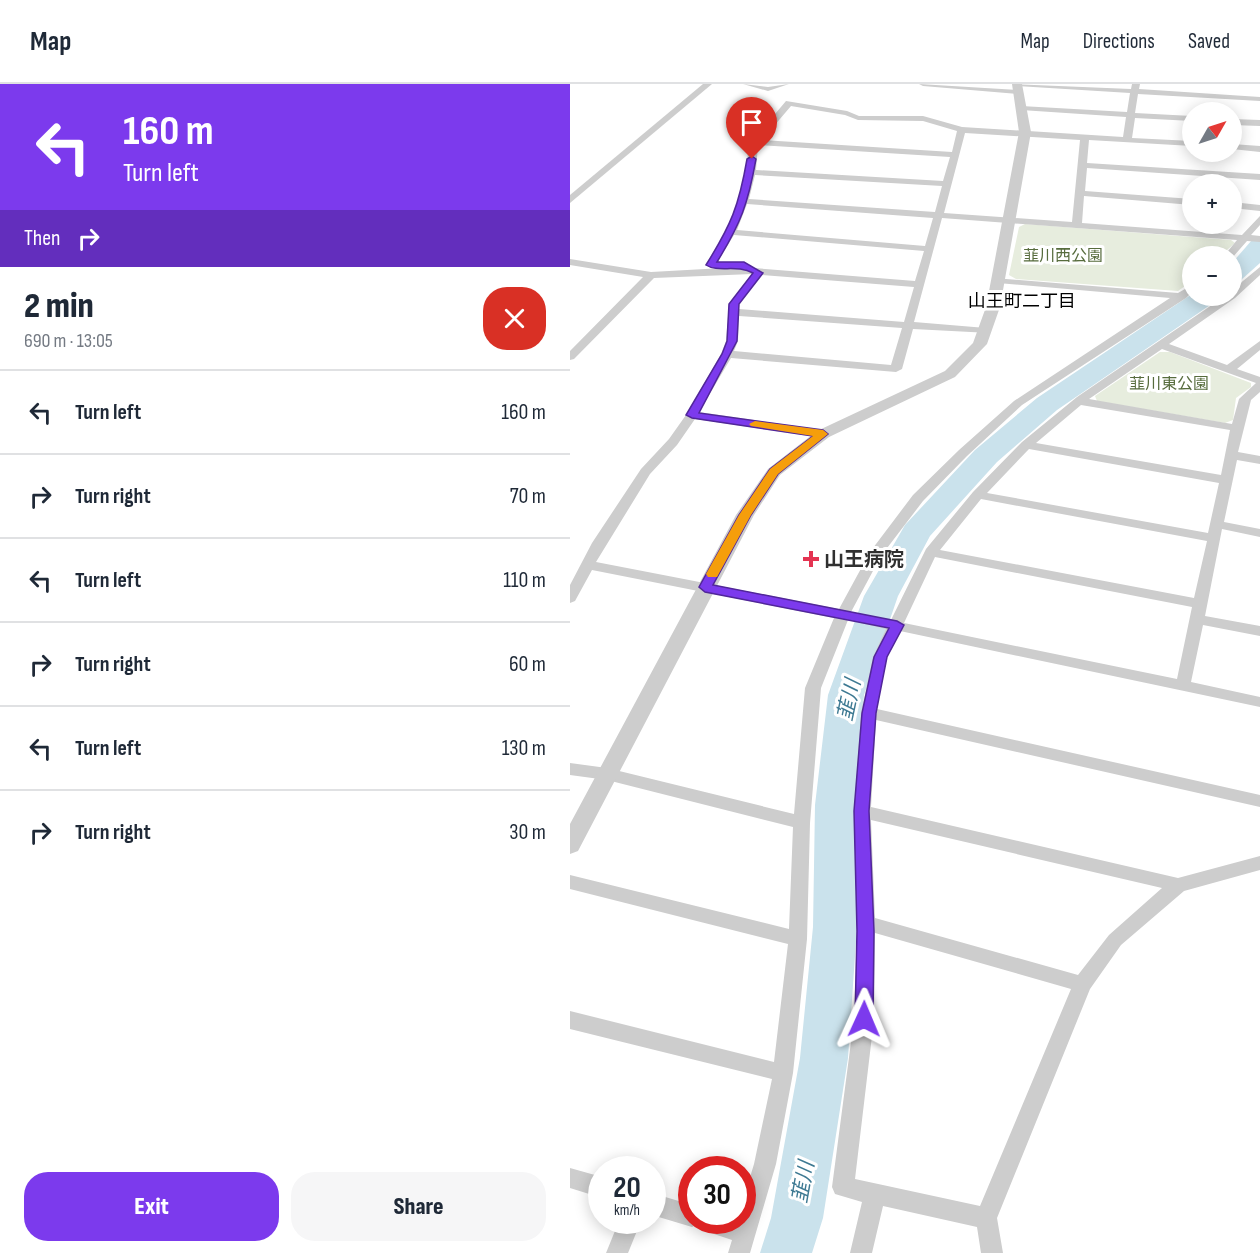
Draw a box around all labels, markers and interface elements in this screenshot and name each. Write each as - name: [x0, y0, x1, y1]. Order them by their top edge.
- text: Map: [30, 25, 71, 58]
- text: Map: [1020, 29, 1050, 54]
- text: Directions: [1083, 29, 1155, 54]
- text: Saved: [1188, 29, 1230, 54]
- pin: [726, 97, 777, 159]
- north arrow: [1182, 102, 1242, 162]
- map controls: [1182, 102, 1242, 306]
- text: 160 m: [123, 106, 214, 157]
- icon: arrive: [735, 106, 768, 139]
- icon: left: [24, 108, 102, 186]
- text: Turn left: [123, 157, 199, 189]
- button: +: [1182, 174, 1242, 234]
- icon: right: [72, 222, 105, 255]
- text: Then: [24, 225, 60, 252]
- button: −: [1182, 246, 1242, 306]
- park label: 韮川西公園: [1023, 247, 1103, 266]
- text: 2 min: [24, 285, 94, 328]
- button: close: [483, 287, 546, 350]
- district label: 山王町二丁目: [968, 291, 1076, 312]
- text: 690 m · 13:05: [24, 329, 113, 353]
- park label: 韮川東公園: [1129, 375, 1209, 394]
- icon: left: [24, 396, 57, 429]
- text: Turn left: [75, 399, 141, 426]
- text: 160 m: [501, 399, 546, 426]
- icon: right: [24, 480, 57, 513]
- text: Turn right: [75, 483, 151, 510]
- text: 70 m: [510, 483, 546, 510]
- place label: 山王病院: [824, 548, 904, 572]
- marker: 山王病院: [802, 550, 820, 568]
- icon: left: [24, 564, 57, 597]
- text: Turn left: [75, 567, 141, 594]
- text: 110 m: [503, 567, 546, 594]
- icon: right: [24, 648, 57, 681]
- text: Turn right: [75, 651, 151, 678]
- text: 60 m: [509, 651, 546, 678]
- water label: 韮川: [833, 675, 866, 723]
- icon: left: [24, 732, 57, 765]
- text: Turn left: [75, 735, 141, 762]
- text: 130 m: [502, 735, 546, 762]
- icon: right: [24, 816, 57, 849]
- text: Turn right: [75, 819, 151, 846]
- text: 30 m: [509, 819, 546, 846]
- position arrow: [832, 987, 896, 1051]
- speed limit sign: 30: [678, 1156, 756, 1234]
- water label: 韮川: [788, 1157, 820, 1205]
- text: 20: [613, 1170, 641, 1206]
- button: Exit: [24, 1172, 279, 1241]
- button: Share: [291, 1172, 546, 1241]
- text: km/h: [614, 1201, 640, 1220]

